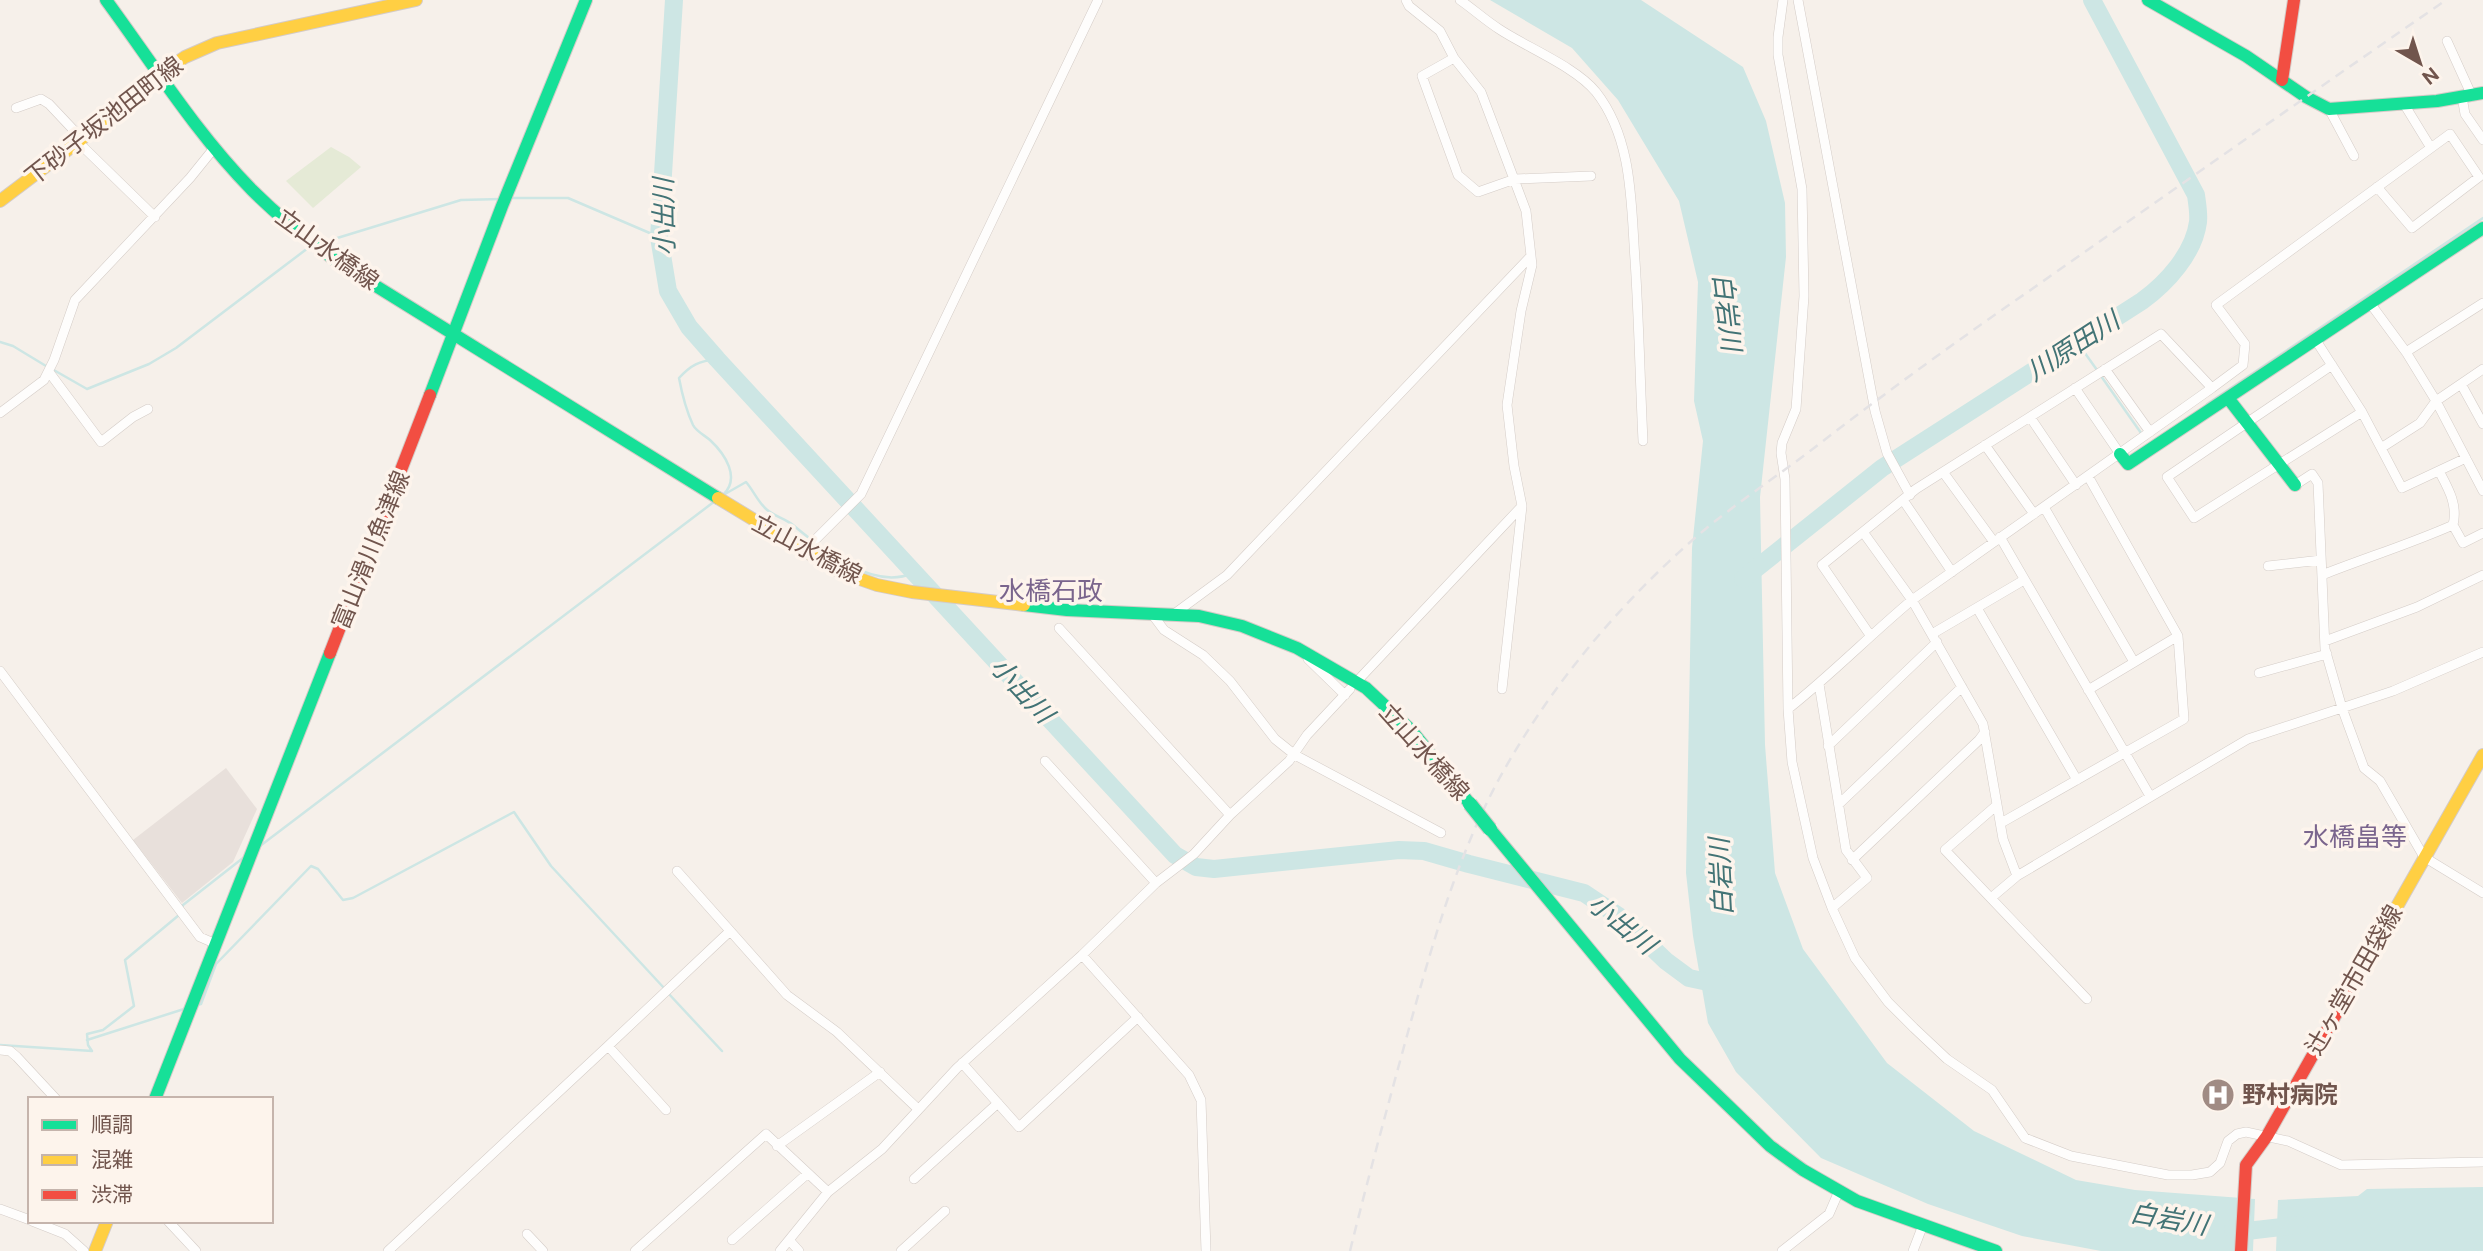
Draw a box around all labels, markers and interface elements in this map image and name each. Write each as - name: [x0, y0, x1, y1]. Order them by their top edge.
- north arrow: [2385, 28, 2455, 98]
- street label: 下砂子坂池田町線: [19, 50, 188, 190]
- text: N: [2418, 63, 2443, 89]
- water label: 小出川: [647, 175, 680, 256]
- street label: 立山水橋線: [271, 202, 384, 295]
- water label: 白岩川: [1707, 271, 1748, 356]
- water label: 川原田川: [2021, 303, 2127, 387]
- street label: 富山滑川魚津線: [326, 466, 415, 633]
- street label: 立山水橋線: [748, 508, 867, 589]
- district label: 水橋石政: [999, 575, 1103, 606]
- water label: 小出川: [984, 651, 1062, 731]
- street label: 立山水橋線: [1374, 697, 1475, 805]
- district label: 水橋畠等: [2303, 821, 2407, 852]
- water label: 白岩川: [1703, 834, 1738, 917]
- water label: 小出川: [1582, 887, 1665, 962]
- street label: 辻ヶ堂市田袋線: [2299, 900, 2407, 1059]
- hospital icon: 野村病院: [2199, 1076, 2237, 1114]
- place label: 野村病院: [2242, 1080, 2338, 1108]
- legend: [28, 1097, 273, 1223]
- text: 順調: [91, 1112, 133, 1137]
- text: 混雑: [91, 1147, 133, 1172]
- text: 渋滞: [91, 1182, 133, 1207]
- water label: 白岩川: [2128, 1196, 2213, 1241]

